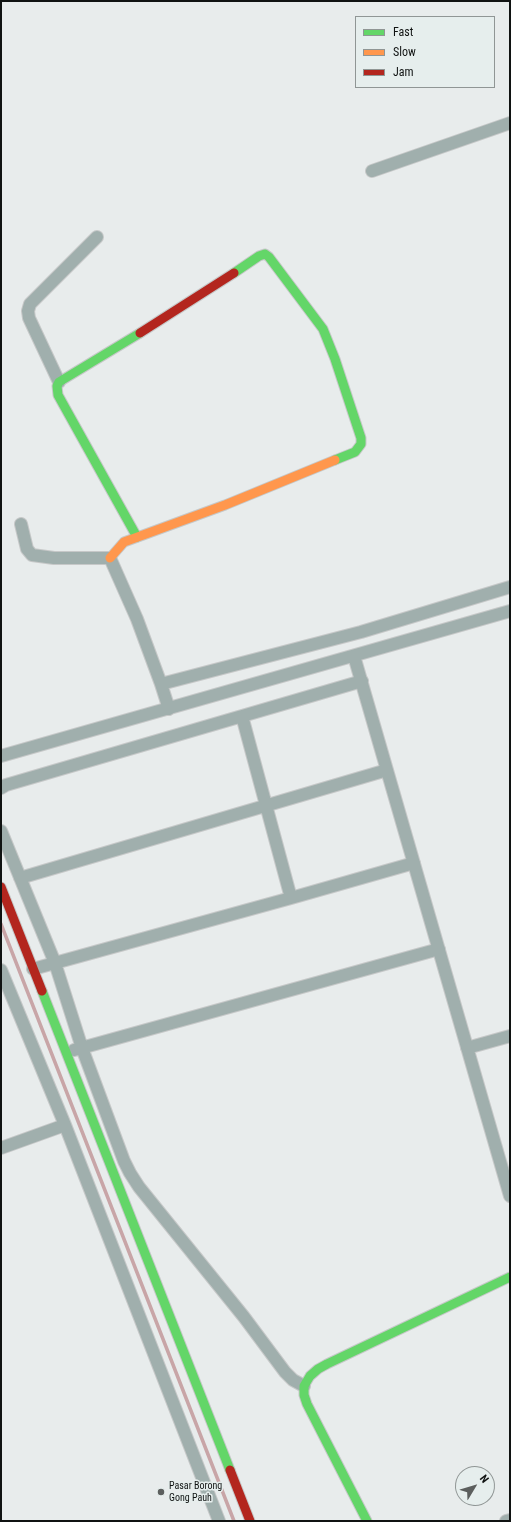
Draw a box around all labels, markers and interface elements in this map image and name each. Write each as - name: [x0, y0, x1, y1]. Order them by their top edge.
- legend: [355, 16, 495, 88]
- text: Fast: [393, 25, 413, 39]
- text: Slow: [393, 45, 416, 59]
- text: Jam: [393, 65, 414, 79]
- north arrow: [455, 1466, 495, 1506]
- text: N: [477, 1472, 491, 1486]
- place label: Pasar Borong Gong Pauh: [169, 1480, 222, 1504]
- marker: Pasar Borong Gong Pauh: [156, 1487, 166, 1497]

